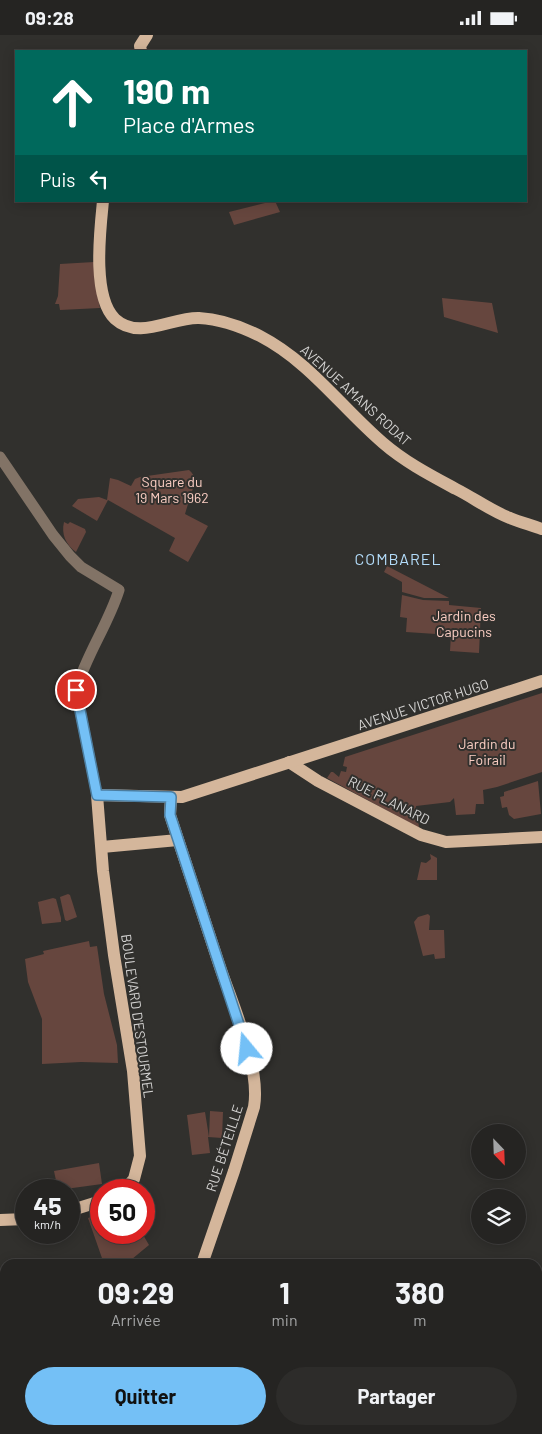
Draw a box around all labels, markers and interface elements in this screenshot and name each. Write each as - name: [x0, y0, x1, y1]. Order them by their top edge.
- text: 09:28: [25, 6, 74, 29]
- text: 190 m: [123, 69, 210, 111]
- icon: ahead: [40, 70, 105, 135]
- text: Place d'Armes: [123, 111, 255, 137]
- icon: left: [85, 165, 113, 193]
- text: Puis: [40, 168, 75, 191]
- street label: AVENUE AMANS RODAT: [297, 341, 415, 449]
- park label: Square du 19 Mars 1962: [135, 473, 209, 506]
- district label: COMBAREL: [354, 549, 442, 568]
- park label: Jardin des Capucins: [432, 607, 496, 640]
- pin: [55, 669, 97, 711]
- street label: AVENUE VICTOR HUGO: [355, 675, 491, 733]
- icon: arrive: [62, 676, 90, 704]
- park label: Jardin du Foirail: [459, 735, 515, 768]
- street label: RUE PLANARD: [345, 772, 433, 828]
- street label: BOULEVARD D'ESTOURMEL: [118, 933, 158, 1099]
- position arrow: [220, 1022, 272, 1074]
- street label: RUE BÉTEILLE: [202, 1102, 246, 1194]
- north arrow: [471, 1124, 526, 1179]
- map controls: [471, 1124, 526, 1244]
- speed limit sign: 50: [90, 1179, 155, 1244]
- button: layers: [471, 1189, 526, 1244]
- text: 45: [33, 1190, 62, 1220]
- text: km/h: [34, 1217, 61, 1231]
- text: 09:29: [97, 1274, 174, 1310]
- text: 1: [279, 1274, 290, 1310]
- text: 380: [395, 1274, 445, 1310]
- text: Arrivée: [111, 1310, 161, 1329]
- text: min: [272, 1310, 298, 1329]
- text: m: [413, 1310, 426, 1329]
- button: Quitter: [25, 1367, 266, 1425]
- button: Partager: [276, 1367, 517, 1425]

